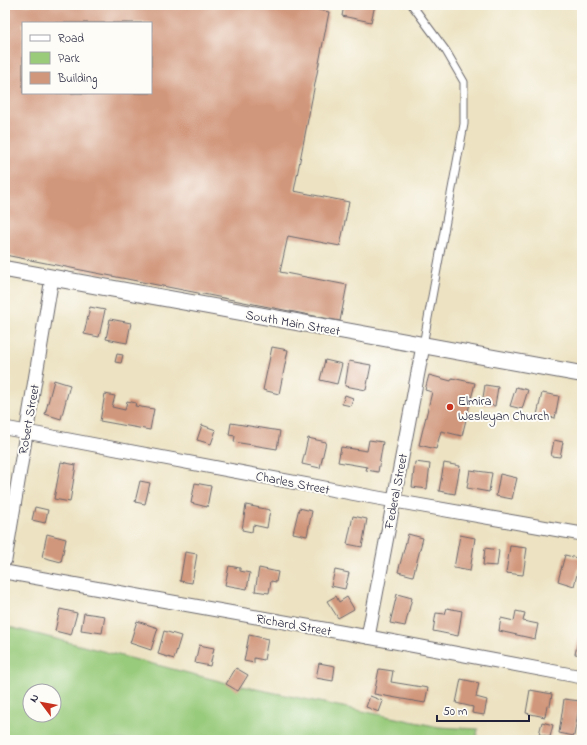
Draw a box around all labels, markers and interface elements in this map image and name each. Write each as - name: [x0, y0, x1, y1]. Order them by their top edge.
- legend: [22, 22, 152, 94]
- text: Road: [58, 30, 84, 48]
- text: Park: [58, 50, 80, 68]
- text: Building: [57, 70, 97, 89]
- street label: South Main Street: [244, 306, 342, 341]
- street label: Robert Street: [14, 382, 45, 456]
- place label: Elmira Wesleyan Church: [458, 392, 549, 427]
- marker: Elmira Wesleyan Church: [445, 402, 455, 412]
- street label: Federal Street: [380, 451, 413, 532]
- street label: Charles Street: [254, 467, 332, 500]
- street label: Richard Street: [255, 610, 333, 642]
- north arrow: [22, 683, 62, 723]
- text: N: [26, 691, 43, 706]
- scale bar: [437, 697, 529, 723]
- text: 50 m: [443, 703, 467, 721]

